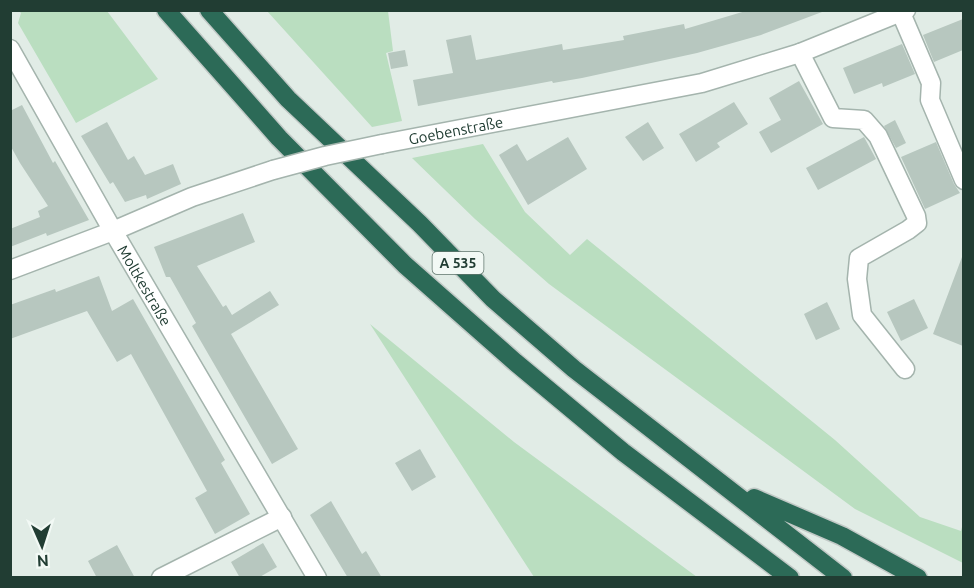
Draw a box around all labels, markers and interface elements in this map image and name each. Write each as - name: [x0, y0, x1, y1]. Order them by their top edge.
- street label: Goebenstraße: [407, 113, 504, 147]
- street label: Moltkestraße: [115, 242, 175, 328]
- road number: A 535: [432, 252, 484, 274]
- north arrow: [12, 516, 72, 576]
- text: N: [36, 552, 49, 570]

